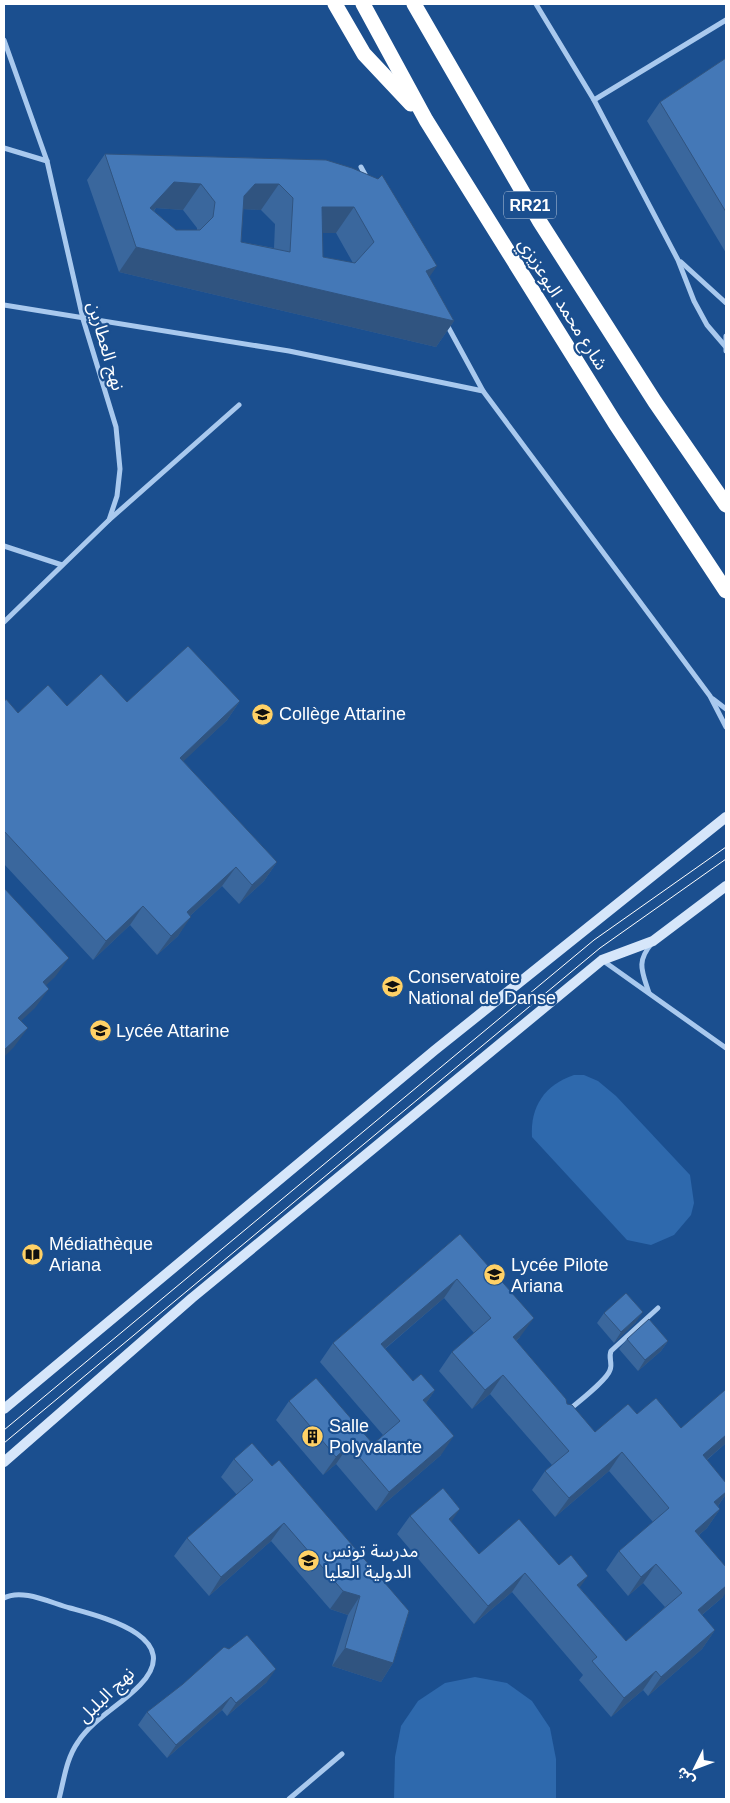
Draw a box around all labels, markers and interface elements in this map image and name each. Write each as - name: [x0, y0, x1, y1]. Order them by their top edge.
- road number: RR21: [504, 192, 556, 218]
- street label: شارع محمد البوعزيزي: [511, 234, 612, 376]
- street label: نهج العطارين: [81, 299, 128, 394]
- school or university icon: Collège Attarine: [251, 702, 275, 726]
- place label: Collège Attarine: [279, 704, 406, 724]
- place label: Conservatoire National de Danse: [408, 967, 556, 1008]
- school or university icon: Conservatoire National de Danse: [380, 975, 404, 999]
- school or university icon: Lycée Attarine: [88, 1019, 112, 1043]
- place label: Lycée Attarine: [116, 1021, 229, 1041]
- place label: Médiathèque Ariana: [49, 1234, 153, 1275]
- library icon: Médiathèque Ariana: [21, 1242, 45, 1266]
- place label: Lycée Pilote Ariana: [511, 1255, 608, 1296]
- school or university icon: Lycée Pilote Ariana: [483, 1263, 507, 1287]
- place label: Salle Polyvalante: [329, 1416, 422, 1457]
- building icon: Salle Polyvalante: [301, 1424, 325, 1448]
- place label: مدرسة تونس الدولية العليا: [324, 1541, 419, 1582]
- school or university icon: مدرسة تونس الدولية العليا: [296, 1549, 320, 1573]
- street label: نهج البلبل: [74, 1663, 140, 1729]
- north arrow: [670, 1743, 720, 1793]
- text: ش: [673, 1764, 698, 1789]

